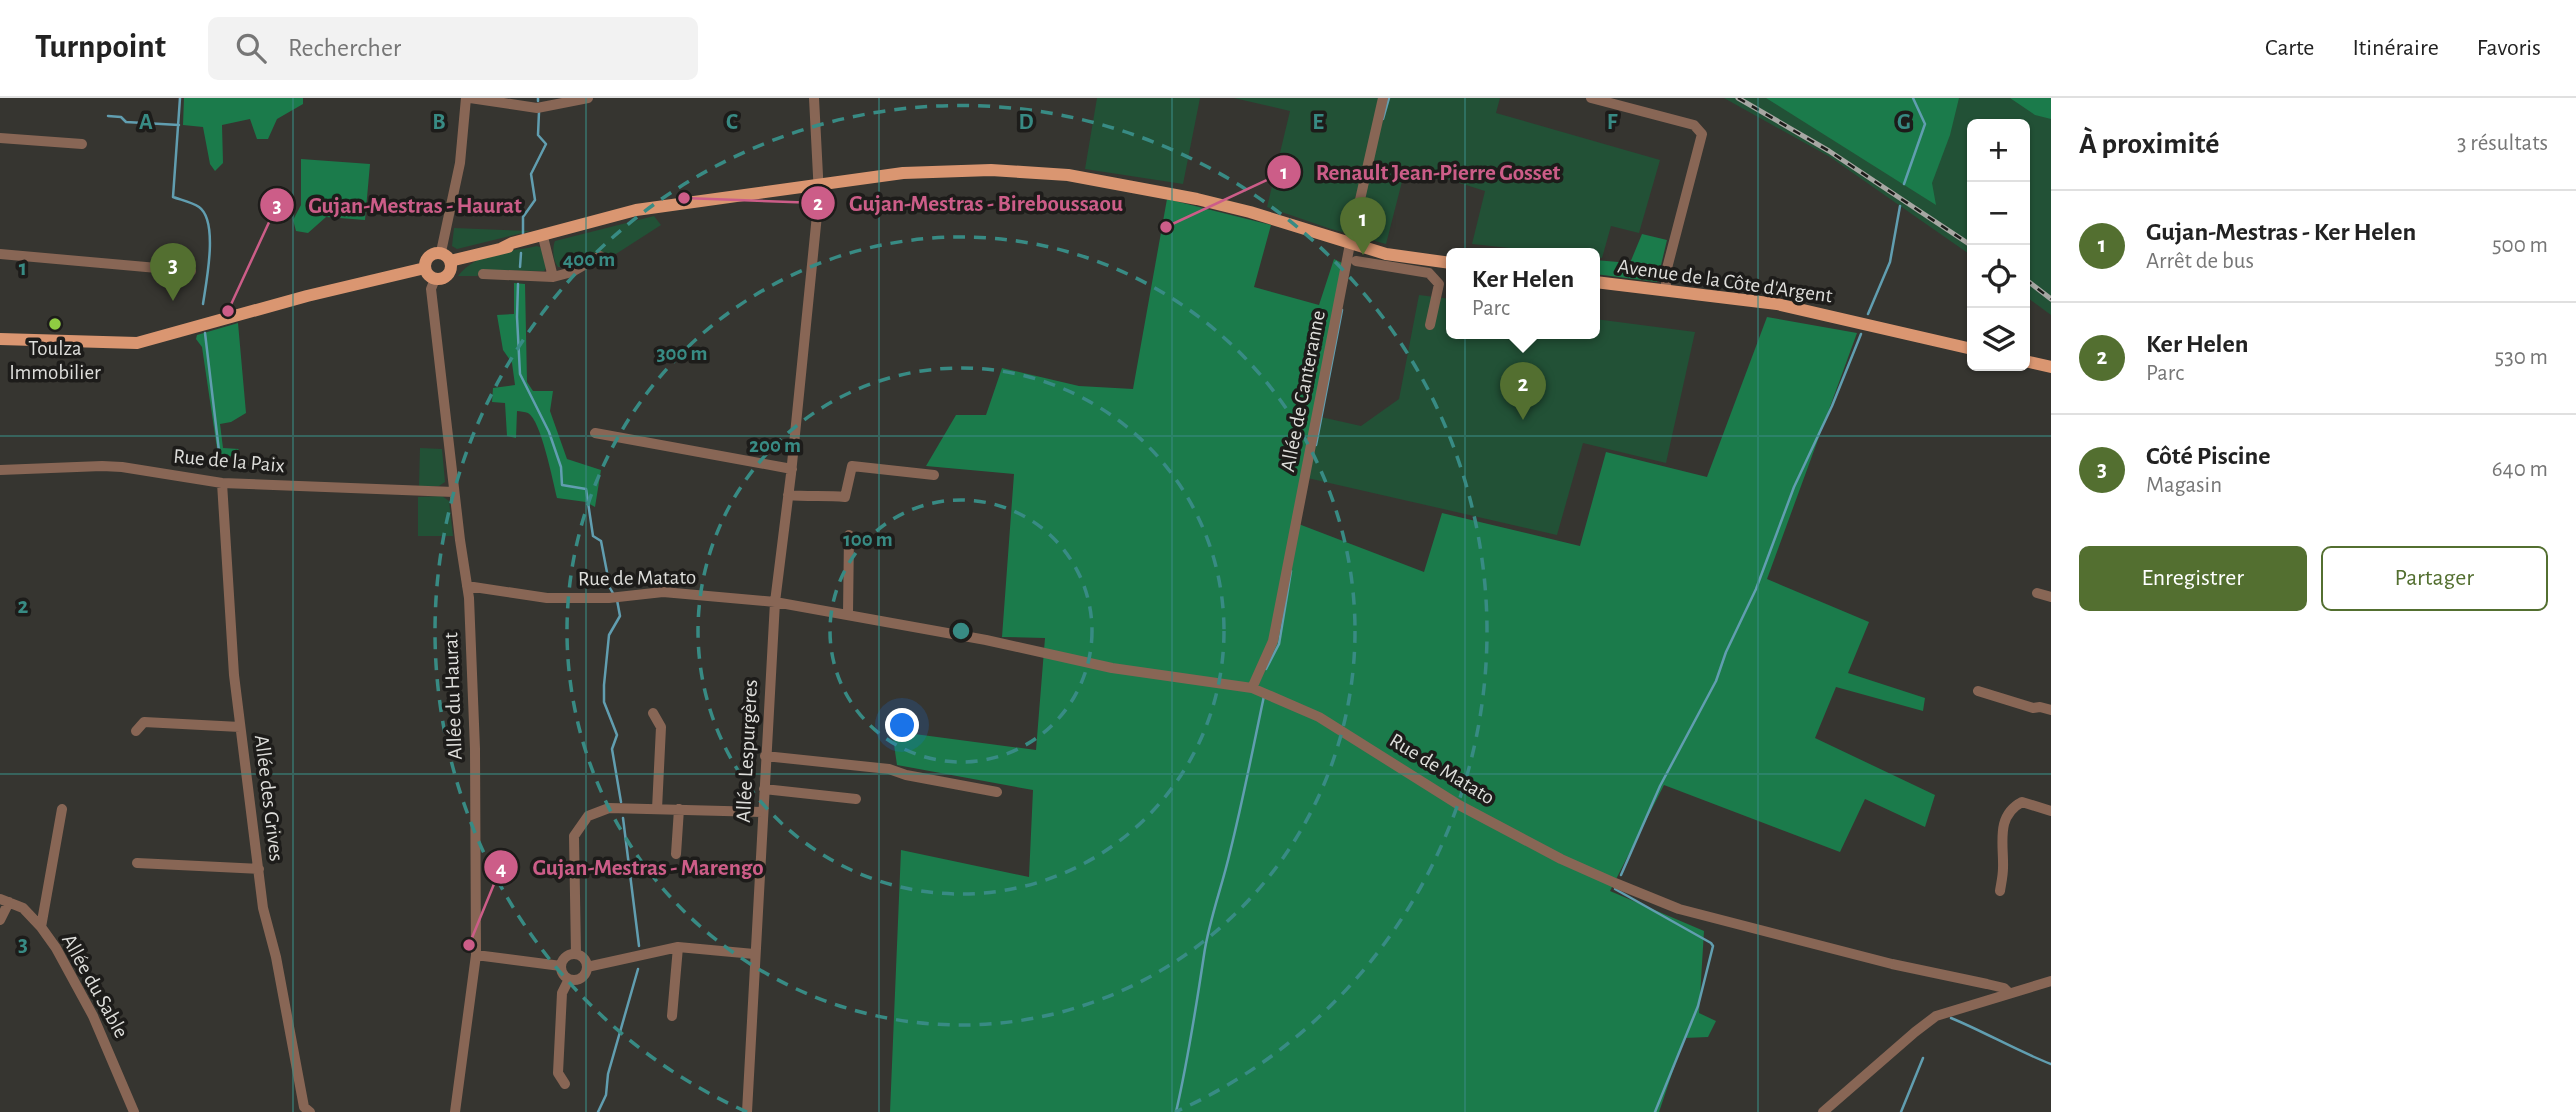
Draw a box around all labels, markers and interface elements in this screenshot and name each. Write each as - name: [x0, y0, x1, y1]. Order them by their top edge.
- search box: [208, 17, 698, 80]
- icon: search: [232, 29, 270, 67]
- text: Turnpoint: [35, 31, 166, 64]
- text: Rechercher: [288, 35, 401, 61]
- text: Carte: [2265, 36, 2314, 60]
- text: Itinéraire: [2352, 36, 2439, 60]
- text: Favoris: [2477, 36, 2541, 60]
- text: A: [139, 111, 153, 134]
- text: B: [432, 111, 446, 134]
- text: C: [726, 111, 738, 134]
- text: D: [1018, 111, 1034, 134]
- text: E: [1312, 111, 1324, 134]
- text: F: [1607, 111, 1618, 134]
- text: G: [1897, 111, 1911, 134]
- map controls: [1967, 119, 2030, 371]
- button: +: [1967, 119, 2030, 182]
- text: À proximité: [2079, 129, 2219, 159]
- text: 3 résultats: [2457, 132, 2548, 155]
- callout: Renault Jean-Pierre Gosset: [1266, 150, 1574, 194]
- text: 1: [1280, 162, 1288, 183]
- text: Renault Jean-Pierre Gosset: [1316, 162, 1561, 185]
- callout: Gujan-Mestras - Bireboussaou: [801, 181, 1137, 225]
- button: −: [1967, 182, 2030, 245]
- callout: Gujan-Mestras - Haurat: [259, 183, 536, 227]
- text: 2: [813, 193, 823, 214]
- text: Gujan-Mestras - Bireboussaou: [849, 193, 1123, 216]
- text: 3: [272, 195, 282, 216]
- text: Gujan-Mestras - Haurat: [308, 195, 522, 218]
- pin: 1: [1340, 197, 1386, 255]
- text: Gujan-Mestras - Ker Helen: [2146, 219, 2416, 245]
- text: 1: [2098, 234, 2106, 257]
- text: 500 m: [2492, 234, 2548, 257]
- pin: 3: [150, 243, 196, 301]
- button: locate: [1967, 245, 2030, 308]
- popup: [1446, 248, 1600, 339]
- text: 400 m: [563, 249, 615, 270]
- text: Arrêt de bus: [2146, 250, 2254, 273]
- street label: Avenue de la Côte d'Argent: [1616, 256, 1834, 307]
- text: 1: [19, 257, 27, 280]
- text: Ker Helen: [1472, 266, 1574, 292]
- text: Parc: [1472, 297, 1510, 320]
- button: layers: [1967, 308, 2030, 371]
- street label: Allée de Canteranne: [1277, 309, 1329, 473]
- marker: Toulza Immobilier: [47, 316, 63, 332]
- text: Ker Helen: [2146, 331, 2248, 357]
- place label: Toulza Immobilier: [9, 338, 101, 383]
- text: 300 m: [656, 343, 708, 364]
- text: 2: [2097, 346, 2107, 369]
- text: 530 m: [2495, 346, 2548, 369]
- pin: 2: [1500, 362, 1546, 420]
- text: Parc: [2146, 362, 2184, 385]
- text: 200 m: [749, 435, 801, 456]
- text: Côté Piscine: [2146, 443, 2271, 469]
- street label: Rue de la Paix: [172, 446, 286, 476]
- text: 3: [2097, 458, 2107, 481]
- text: 640 m: [2492, 458, 2548, 481]
- text: Magasin: [2146, 474, 2222, 497]
- text: 100 m: [843, 529, 893, 550]
- button: Enregistrer: [2079, 546, 2307, 611]
- button: Partager: [2321, 546, 2548, 611]
- street label: Rue de Matato: [578, 566, 696, 590]
- text: 2: [18, 595, 29, 618]
- centre of rings: [949, 619, 973, 643]
- street label: Allée du Haurat: [440, 632, 466, 760]
- street label: Allée Lespurgères: [733, 679, 761, 823]
- your location: [885, 708, 919, 742]
- street label: Rue de Matato: [1386, 730, 1498, 808]
- street label: Allée des Grives: [251, 734, 287, 862]
- callout: Gujan-Mestras - Marengo: [483, 845, 777, 889]
- text: Gujan-Mestras - Marengo: [532, 857, 764, 880]
- text: 4: [496, 858, 506, 879]
- street label: Allée du Sable: [58, 931, 132, 1041]
- text: 3: [18, 933, 28, 956]

